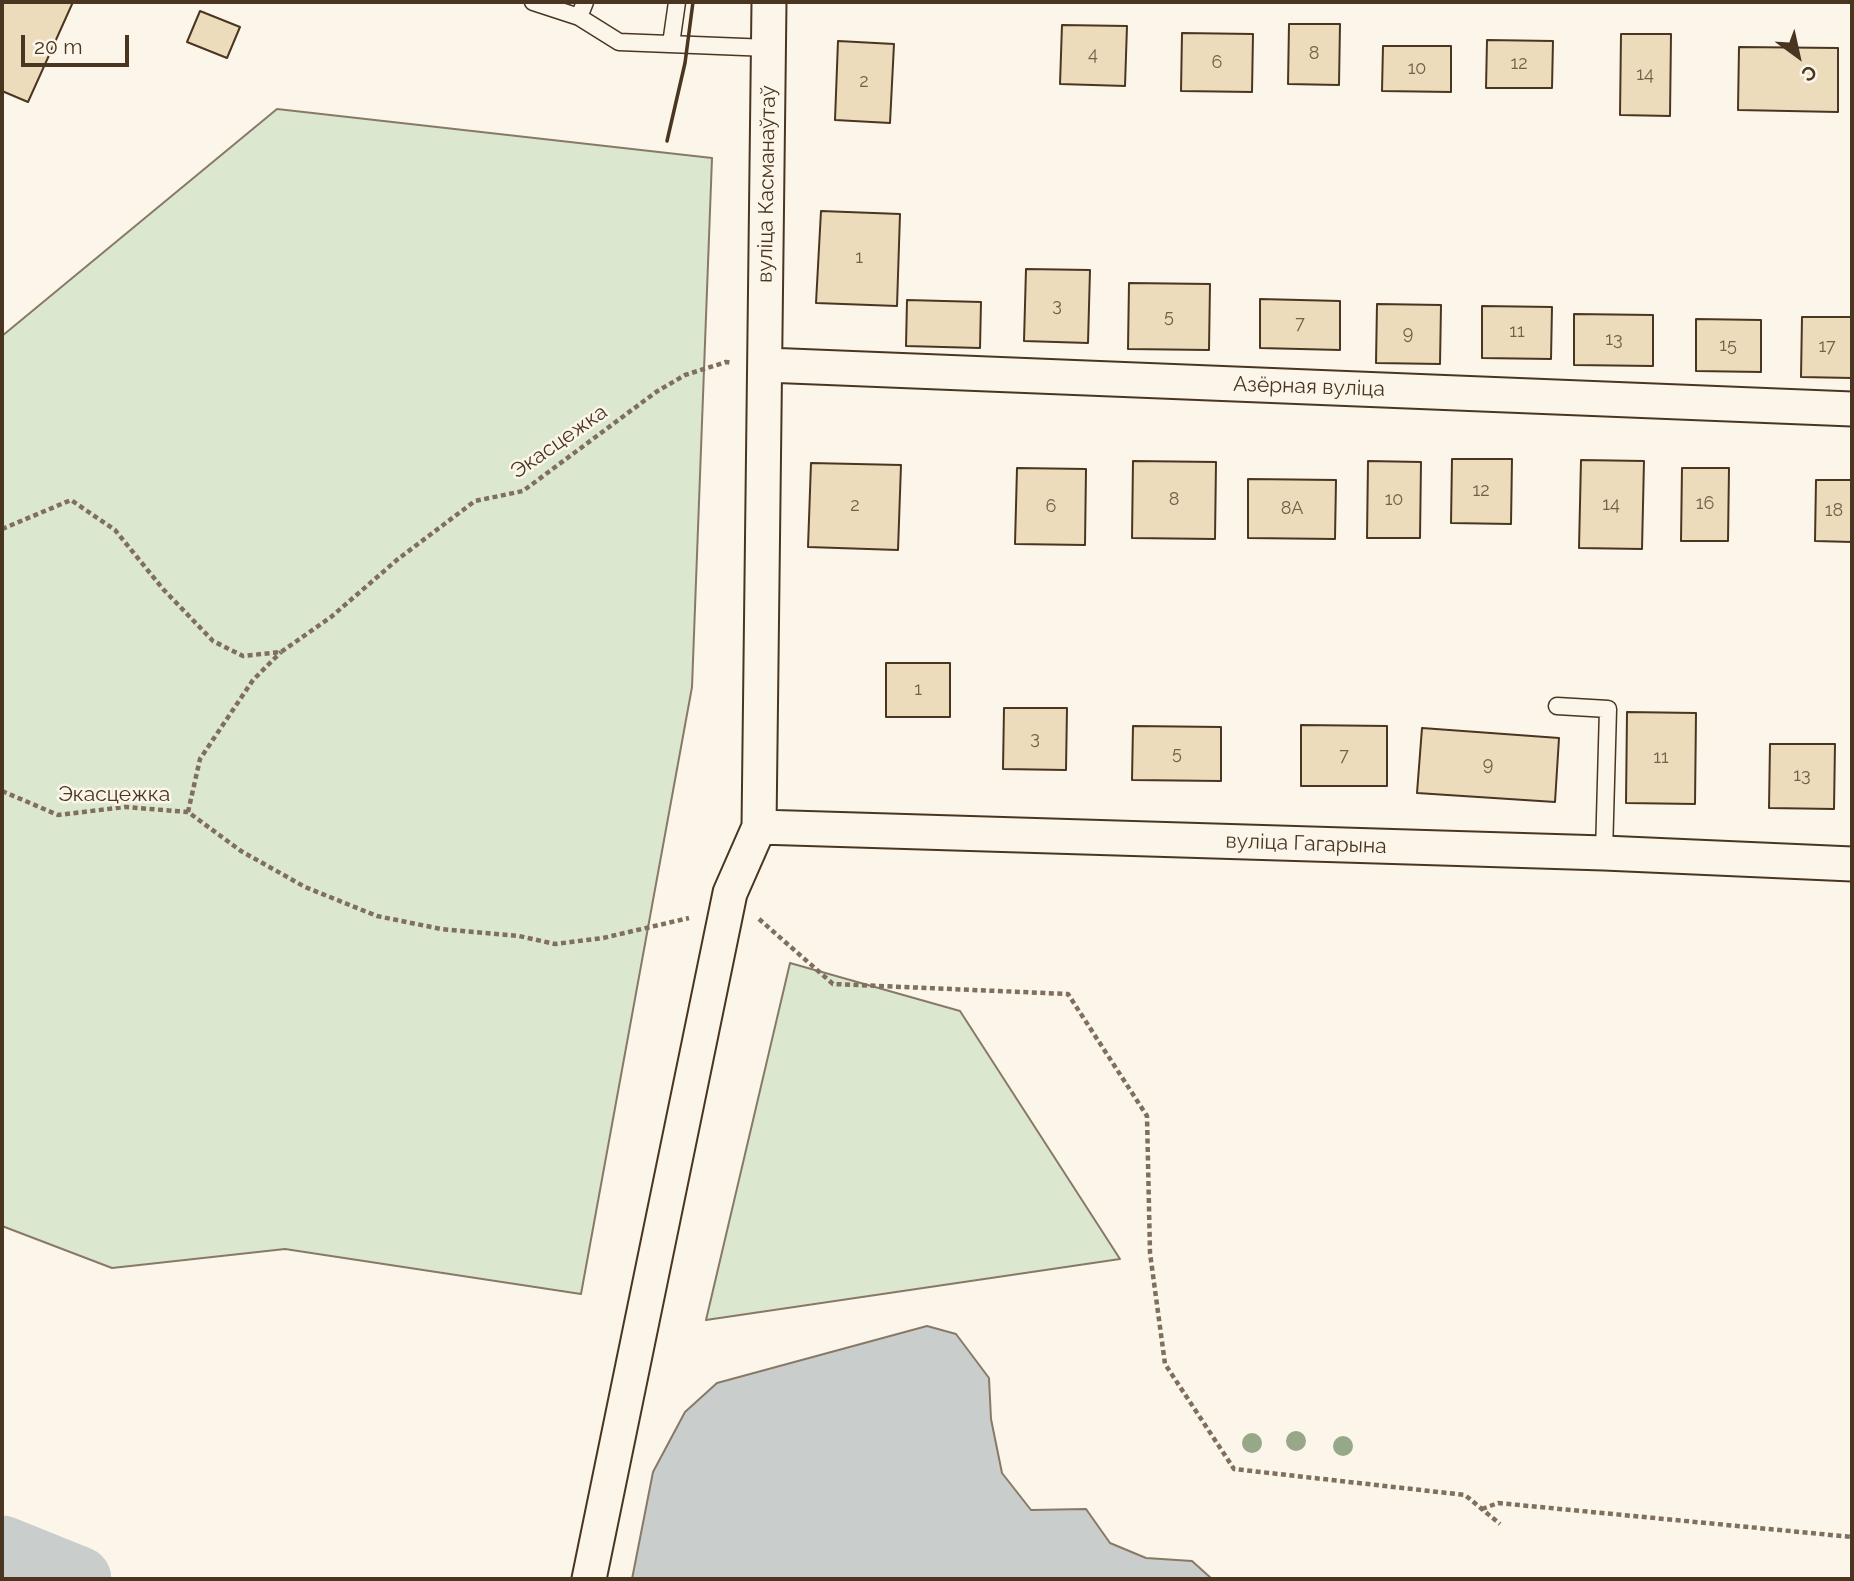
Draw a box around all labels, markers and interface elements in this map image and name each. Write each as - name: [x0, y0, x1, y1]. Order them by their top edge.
- scale bar: [24, 21, 133, 65]
- north arrow: [1763, 21, 1833, 91]
- text: 20 m: [34, 34, 82, 59]
- house number: 8: [1309, 43, 1319, 65]
- house number: 4: [1088, 44, 1098, 66]
- house number: 6: [1212, 52, 1222, 74]
- house number: 12: [1510, 53, 1528, 75]
- house number: 10: [1408, 58, 1426, 80]
- text: С: [1798, 61, 1821, 86]
- house number: 14: [1636, 64, 1654, 86]
- house number: 2: [859, 71, 869, 93]
- street label: вуліца Касманаўтаў: [753, 85, 781, 283]
- house number: 1: [855, 247, 863, 269]
- house number: 3: [1052, 295, 1062, 317]
- house number: 5: [1164, 306, 1174, 328]
- house number: 7: [1295, 313, 1305, 335]
- house number: 11: [1509, 321, 1525, 343]
- house number: 9: [1403, 323, 1413, 345]
- house number: 13: [1605, 329, 1623, 351]
- house number: 15: [1719, 335, 1737, 357]
- house number: 17: [1818, 336, 1836, 358]
- street label: Азёрная вуліца: [1233, 372, 1385, 402]
- street label: Экасцежка: [506, 400, 612, 484]
- house number: 12: [1472, 480, 1490, 502]
- house number: 8: [1169, 489, 1179, 511]
- house number: 10: [1385, 489, 1403, 511]
- house number: 16: [1696, 493, 1714, 515]
- house number: 14: [1602, 494, 1620, 516]
- house number: 2: [850, 495, 860, 517]
- house number: 6: [1046, 496, 1056, 518]
- house number: 8А: [1281, 498, 1303, 520]
- house number: 18: [1825, 500, 1843, 522]
- house number: 1: [914, 679, 922, 701]
- house number: 3: [1030, 728, 1040, 750]
- house number: 5: [1172, 743, 1182, 765]
- house number: 7: [1339, 745, 1349, 767]
- house number: 11: [1653, 747, 1669, 769]
- house number: 9: [1483, 754, 1493, 776]
- house number: 13: [1793, 765, 1811, 787]
- street label: Экасцежка: [58, 782, 170, 808]
- street label: вуліца Гагарына: [1225, 829, 1387, 859]

